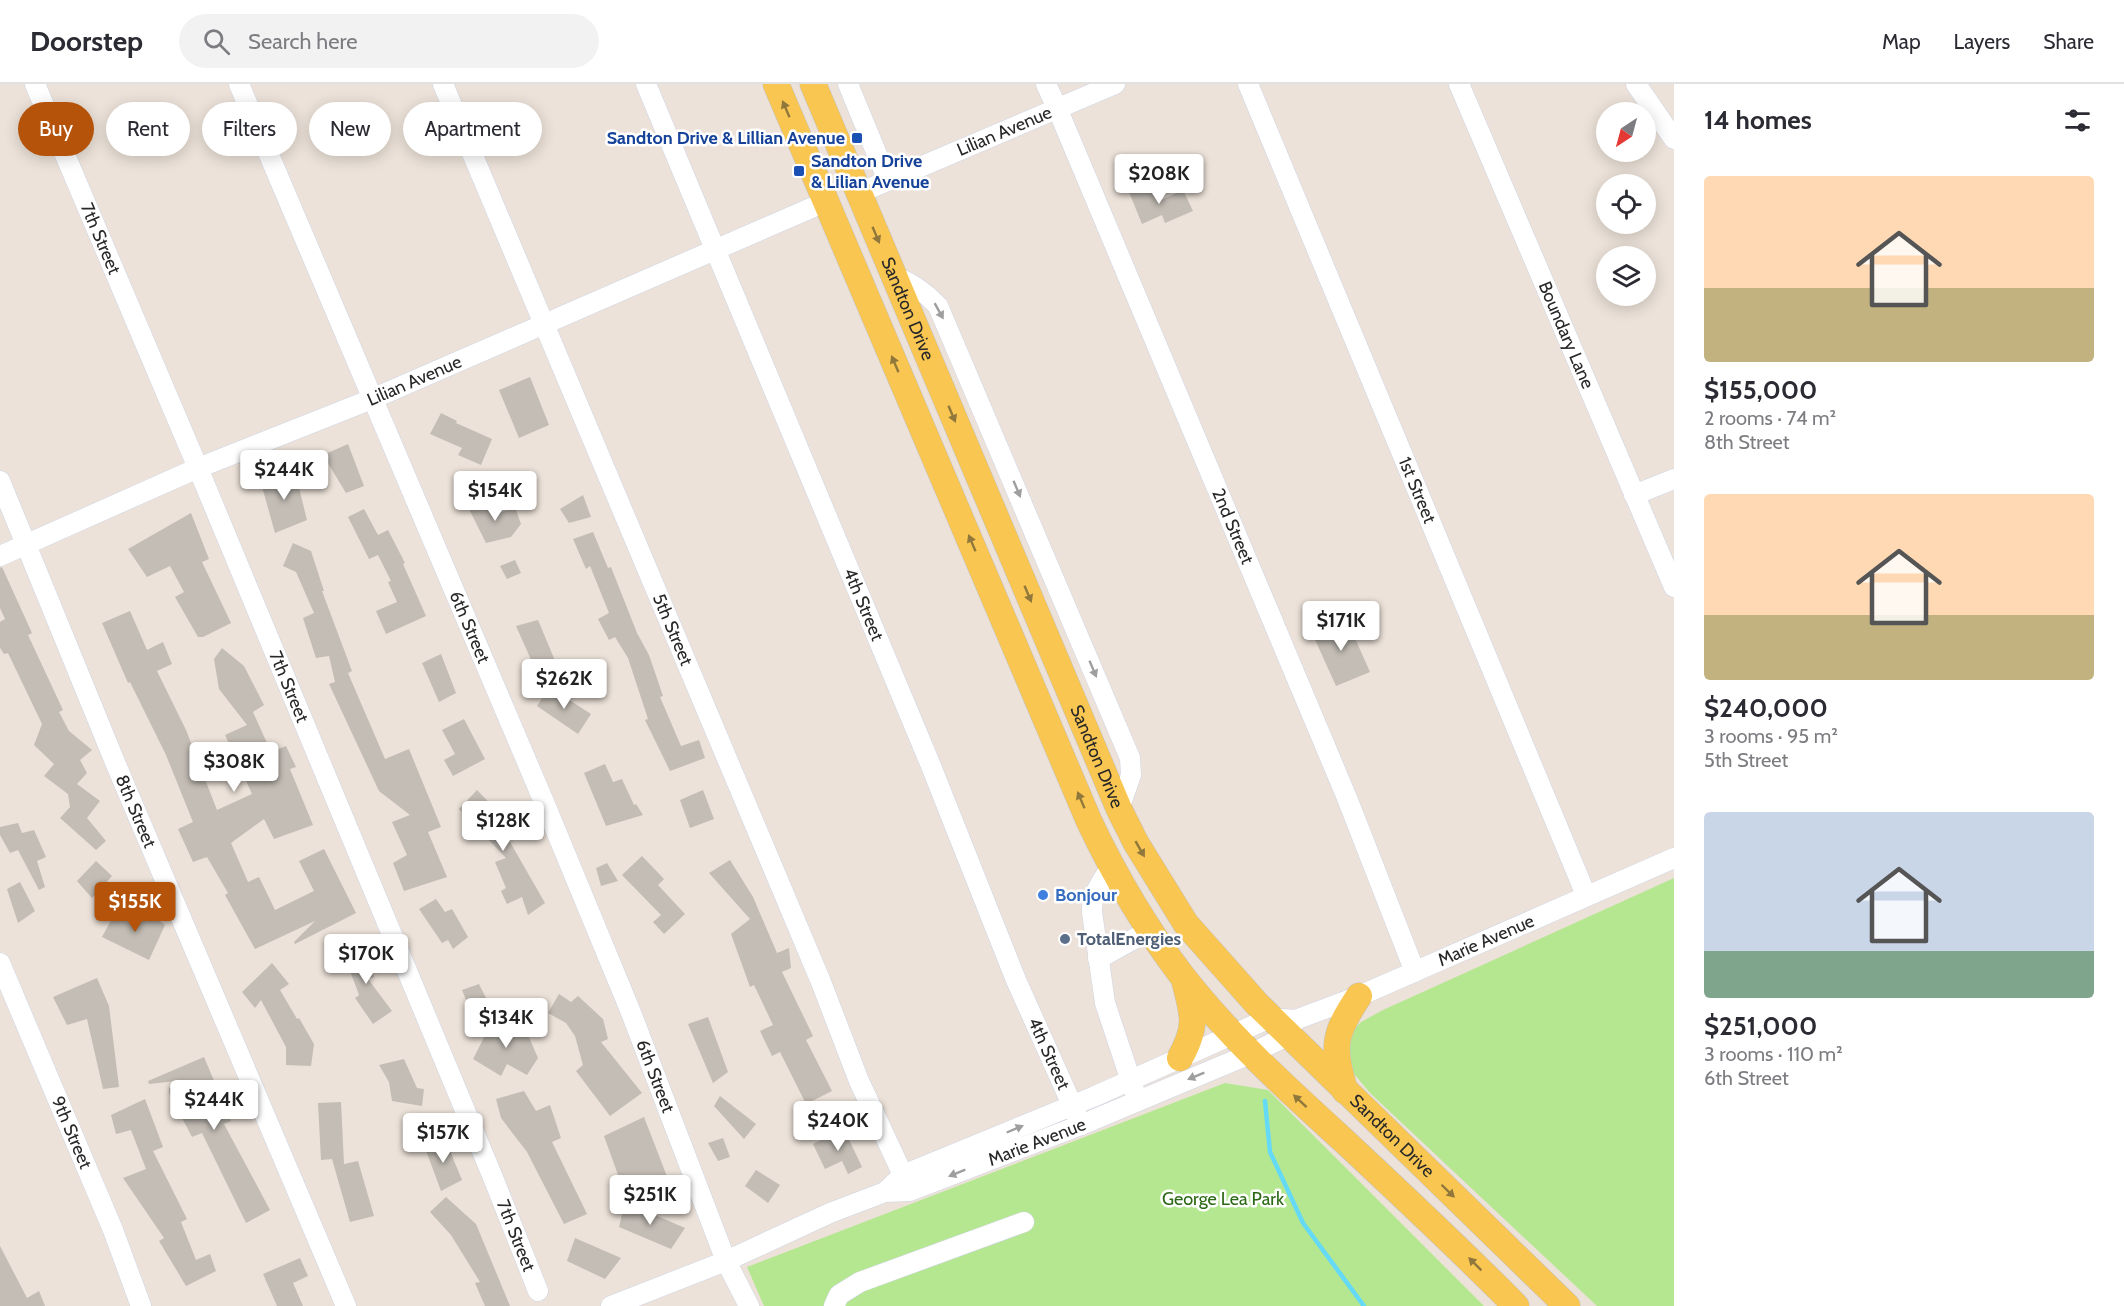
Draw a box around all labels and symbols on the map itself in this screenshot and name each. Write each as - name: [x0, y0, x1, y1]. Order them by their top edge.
- one-way arrow: [781, 100, 790, 118]
- street label: Lilian Avenue: [954, 101, 1055, 161]
- north arrow: [1596, 102, 1656, 162]
- place label: Sandton Drive & Lillian Avenue: [607, 127, 845, 149]
- marker: Sandton Drive & Lillian Avenue: [850, 131, 864, 145]
- place label: Sandton Drive & Lilian Avenue: [811, 150, 929, 193]
- pin: $208K: [1117, 154, 1201, 205]
- marker: Sandton Drive & Lilian Avenue: [792, 164, 806, 178]
- street label: 7th Street: [76, 200, 125, 278]
- one-way arrow: [872, 226, 881, 243]
- street label: Sandton Drive: [876, 254, 939, 364]
- street label: Boundary Lane: [1534, 278, 1599, 392]
- one-way arrow: [934, 303, 944, 320]
- street label: Lilian Avenue: [364, 350, 465, 411]
- one-way arrow: [890, 355, 899, 373]
- one-way arrow: [947, 406, 957, 424]
- pin: $244K: [242, 450, 326, 501]
- street label: 1st Street: [1394, 454, 1441, 527]
- pin: $154K: [453, 471, 537, 522]
- one-way arrow: [1012, 481, 1021, 498]
- street label: 2nd Street: [1207, 485, 1258, 567]
- one-way arrow: [967, 535, 976, 552]
- street label: 4th Street: [839, 565, 888, 644]
- one-way arrow: [1023, 585, 1033, 603]
- street label: 6th Street: [445, 588, 495, 667]
- street label: 5th Street: [648, 590, 698, 669]
- pin: $171K: [1299, 601, 1383, 652]
- street label: 7th Street: [264, 648, 314, 726]
- pin: $262K: [522, 659, 606, 710]
- one-way arrow: [1089, 660, 1098, 678]
- street label: Sandton Drive: [1065, 702, 1128, 811]
- pin: $308K: [192, 742, 276, 793]
- street label: 8th Street: [111, 771, 161, 851]
- one-way arrow: [1076, 791, 1085, 809]
- pin: $128K: [461, 801, 545, 852]
- one-way arrow: [1135, 841, 1145, 858]
- pin: $155K: [93, 882, 177, 933]
- place label: Bonjour: [1055, 884, 1117, 906]
- marker: Bonjour: [1036, 888, 1050, 902]
- street label: Marie Avenue: [1434, 910, 1538, 971]
- place label: TotalEnergies: [1077, 928, 1182, 950]
- marker: TotalEnergies: [1058, 932, 1072, 946]
- pin: $170K: [324, 934, 408, 985]
- pin: $134K: [464, 998, 548, 1049]
- street label: 4th Street: [1023, 1014, 1075, 1093]
- street label: 6th Street: [631, 1037, 679, 1116]
- one-way arrow: [1187, 1072, 1205, 1081]
- pin: $244K: [172, 1080, 256, 1131]
- street label: Sandton Drive: [1345, 1090, 1439, 1182]
- street label: 9th Street: [47, 1093, 97, 1172]
- one-way arrow: [1293, 1094, 1308, 1108]
- pin: $240K: [796, 1101, 880, 1152]
- pin: $157K: [401, 1113, 485, 1164]
- street label: Marie Avenue: [985, 1113, 1089, 1171]
- one-way arrow: [1007, 1124, 1025, 1134]
- one-way arrow: [948, 1168, 966, 1178]
- pin: $251K: [608, 1175, 692, 1226]
- one-way arrow: [1441, 1183, 1455, 1197]
- park label: George Lea Park: [1162, 1188, 1285, 1210]
- street label: 7th Street: [492, 1197, 540, 1275]
- one-way arrow: [1469, 1258, 1483, 1272]

